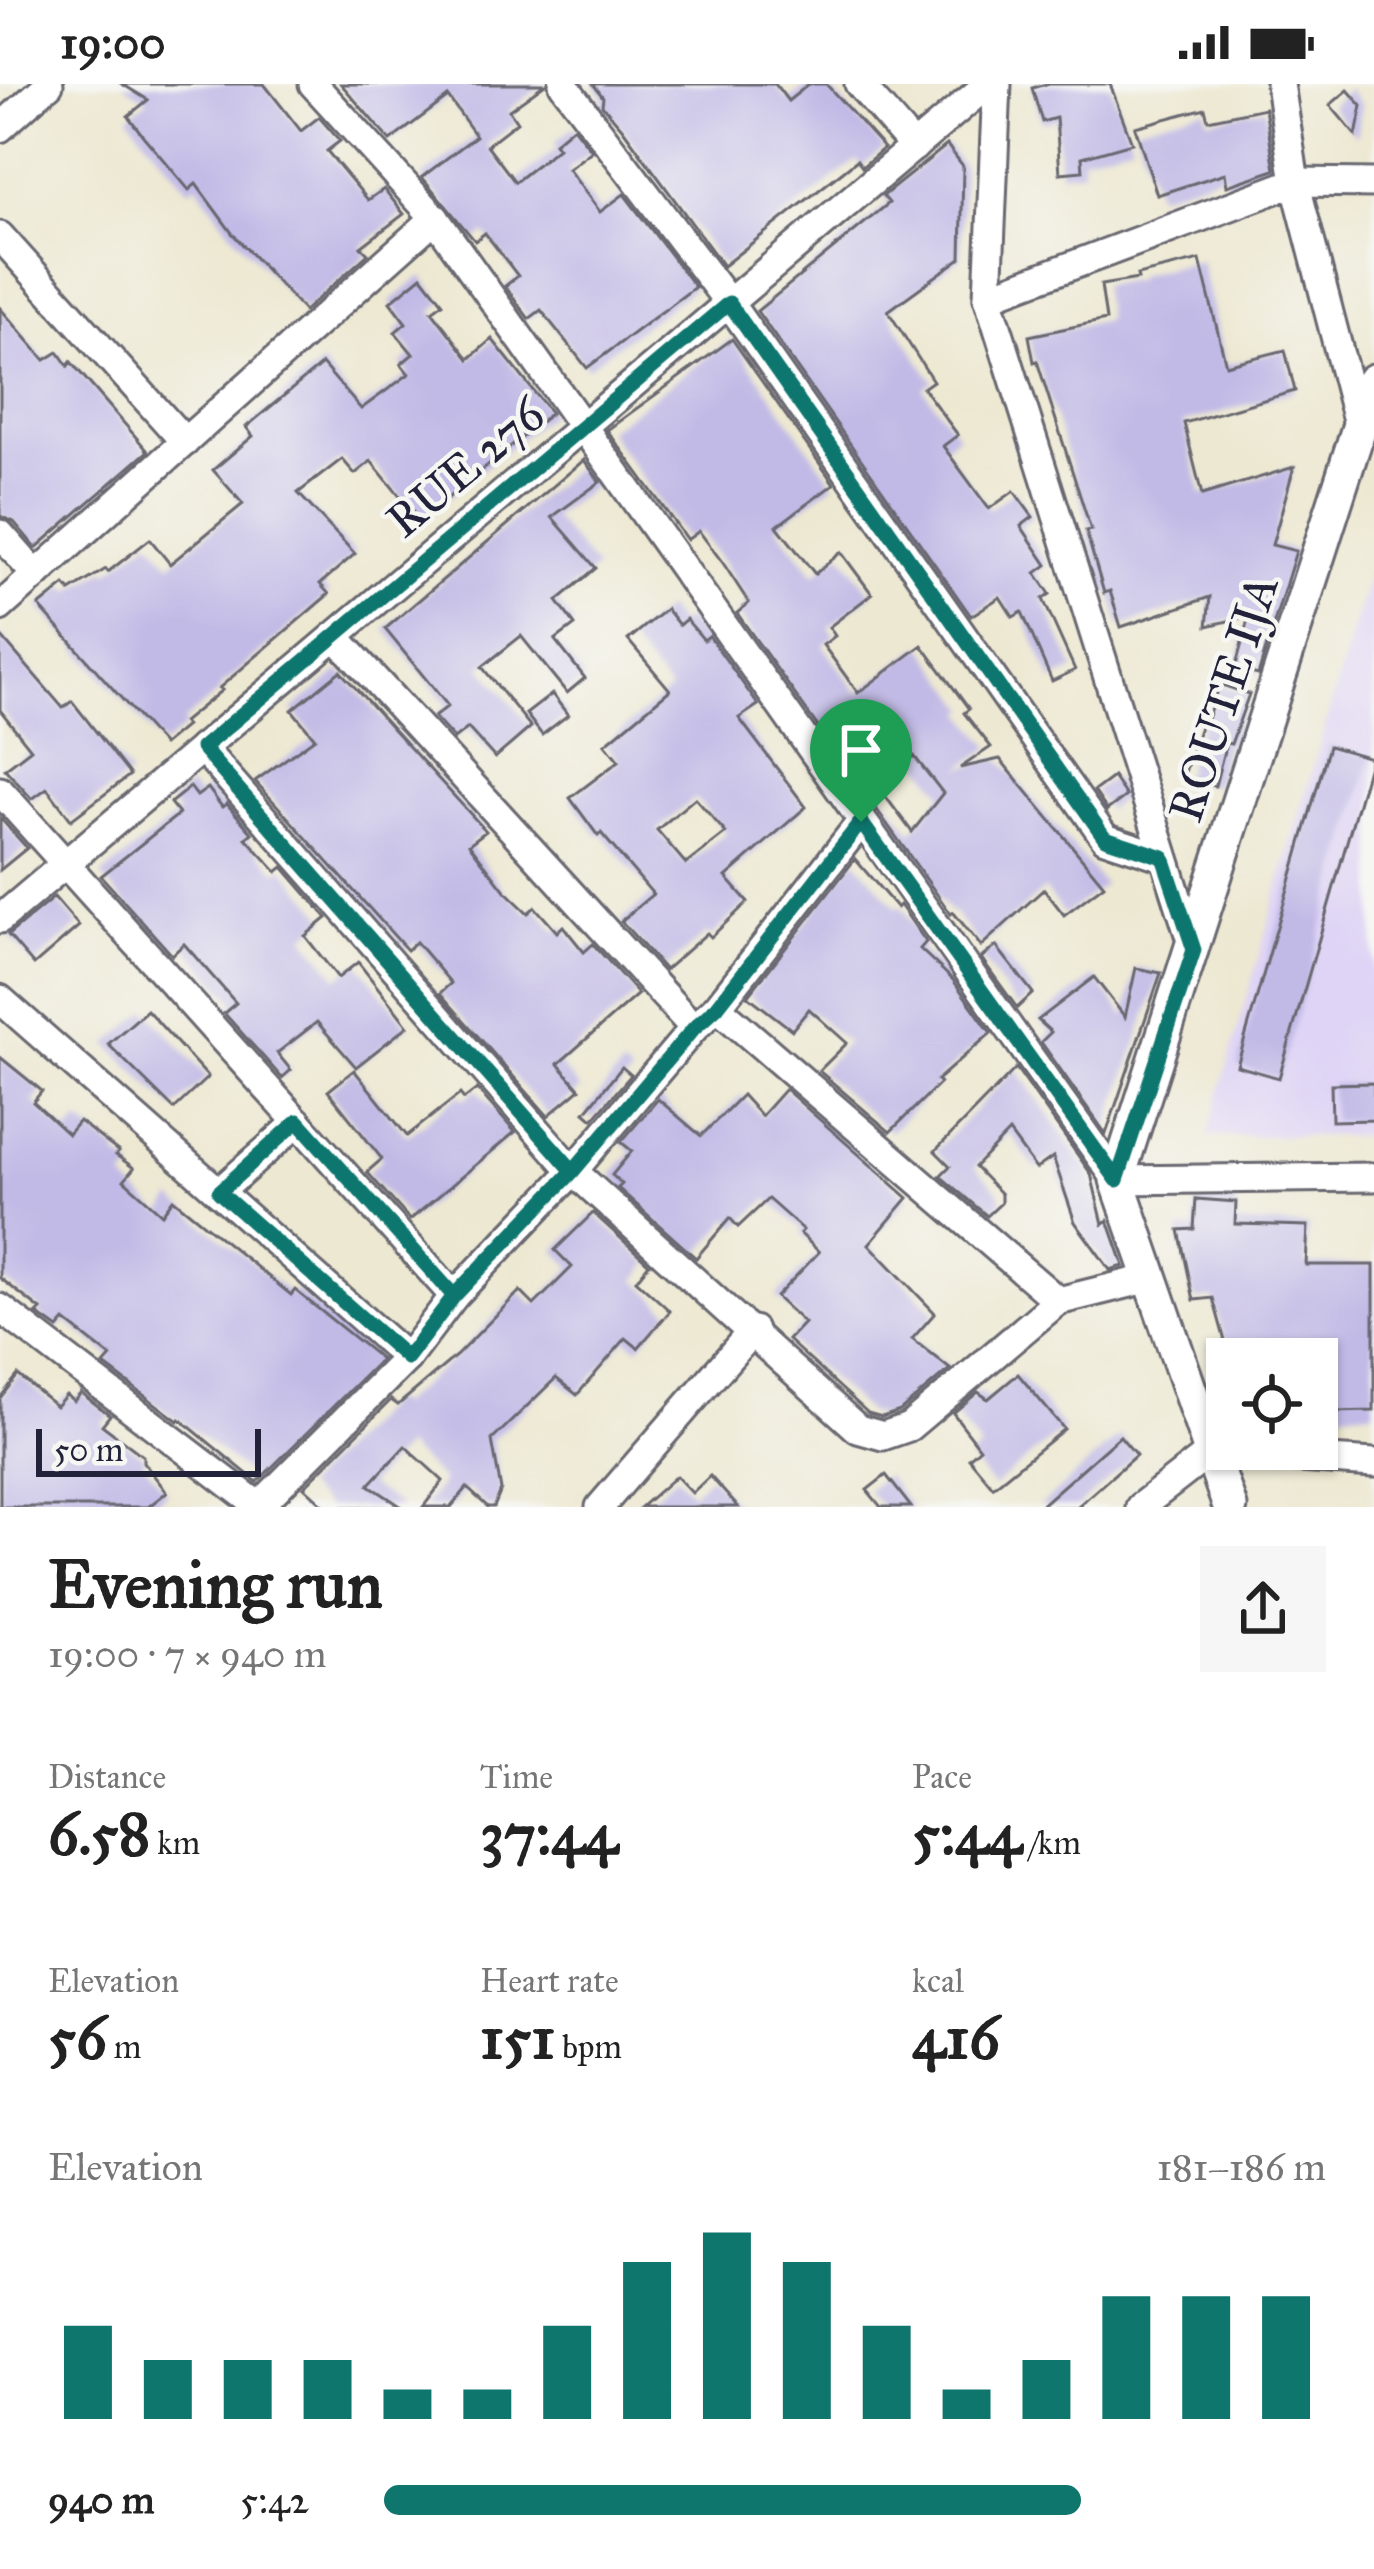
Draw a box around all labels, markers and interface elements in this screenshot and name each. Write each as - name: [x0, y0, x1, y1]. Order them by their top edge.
- text: 19:00: [60, 15, 165, 70]
- street label: RUE 276: [374, 383, 557, 550]
- street label: ROUTE IJA: [1155, 567, 1291, 829]
- pin: [810, 699, 912, 822]
- icon: arrive: [828, 717, 894, 783]
- map controls: [1206, 1338, 1338, 1470]
- button: locate: [1206, 1338, 1338, 1470]
- scale bar: [36, 1423, 261, 1476]
- text: 50 m: [54, 1430, 123, 1470]
- text: Evening run: [48, 1544, 383, 1625]
- button: share: [1200, 1546, 1326, 1672]
- text: 19:00 · 7 × 940 m: [48, 1630, 327, 1678]
- text: Distance: [48, 1757, 166, 1797]
- text: Time: [480, 1757, 553, 1797]
- text: Pace: [912, 1757, 972, 1797]
- text: 6.58: [48, 1797, 150, 1870]
- text: 37:44: [480, 1797, 618, 1870]
- text: 5:44: [912, 1797, 1022, 1870]
- text: km: [150, 1823, 200, 1863]
- text: /km: [1022, 1823, 1081, 1863]
- text: Elevation: [48, 1961, 179, 2001]
- text: Heart rate: [480, 1961, 619, 2001]
- text: kcal: [912, 1961, 964, 2001]
- text: 56: [48, 2001, 107, 2074]
- text: 151: [480, 2001, 555, 2074]
- text: 416: [912, 2001, 1000, 2074]
- text: m: [107, 2027, 142, 2067]
- text: bpm: [555, 2027, 622, 2067]
- text: Elevation: [48, 2143, 203, 2191]
- text: 181–186 m: [1157, 2143, 1326, 2191]
- text: 940 m: [48, 2476, 155, 2524]
- text: 5:42: [240, 2476, 309, 2524]

